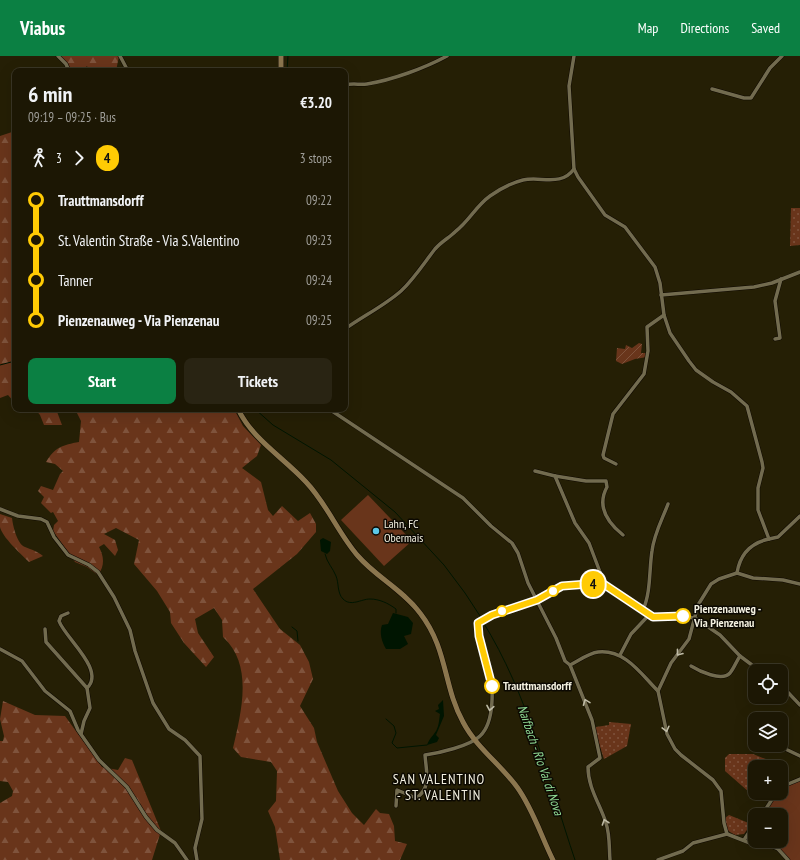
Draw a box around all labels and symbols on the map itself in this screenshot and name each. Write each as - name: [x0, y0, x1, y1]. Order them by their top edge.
- place label: Lahn, FC Obermais: [384, 516, 423, 545]
- marker: Lahn, FC Obermais: [371, 526, 381, 536]
- line badge: 4: [580, 571, 606, 597]
- unlabelled marker: [547, 585, 559, 597]
- place label: Pienzenauweg - Via Pienzenau: [693, 601, 762, 630]
- unlabelled marker: [496, 605, 508, 617]
- marker: Pienzenauweg - Via Pienzenau: [675, 608, 691, 624]
- one-way arrow: [677, 648, 684, 655]
- marker: Trauttmansdorff: [484, 678, 500, 694]
- place label: Trauttmansdorff: [503, 678, 572, 693]
- one-way arrow: [582, 699, 590, 706]
- water label: Naifbach - Rio Val di Nova: [514, 703, 568, 818]
- one-way arrow: [486, 705, 495, 711]
- one-way arrow: [661, 725, 670, 732]
- district label: SAN VALENTINO - ST. VALENTIN: [393, 770, 485, 804]
- one-way arrow: [601, 818, 610, 825]

